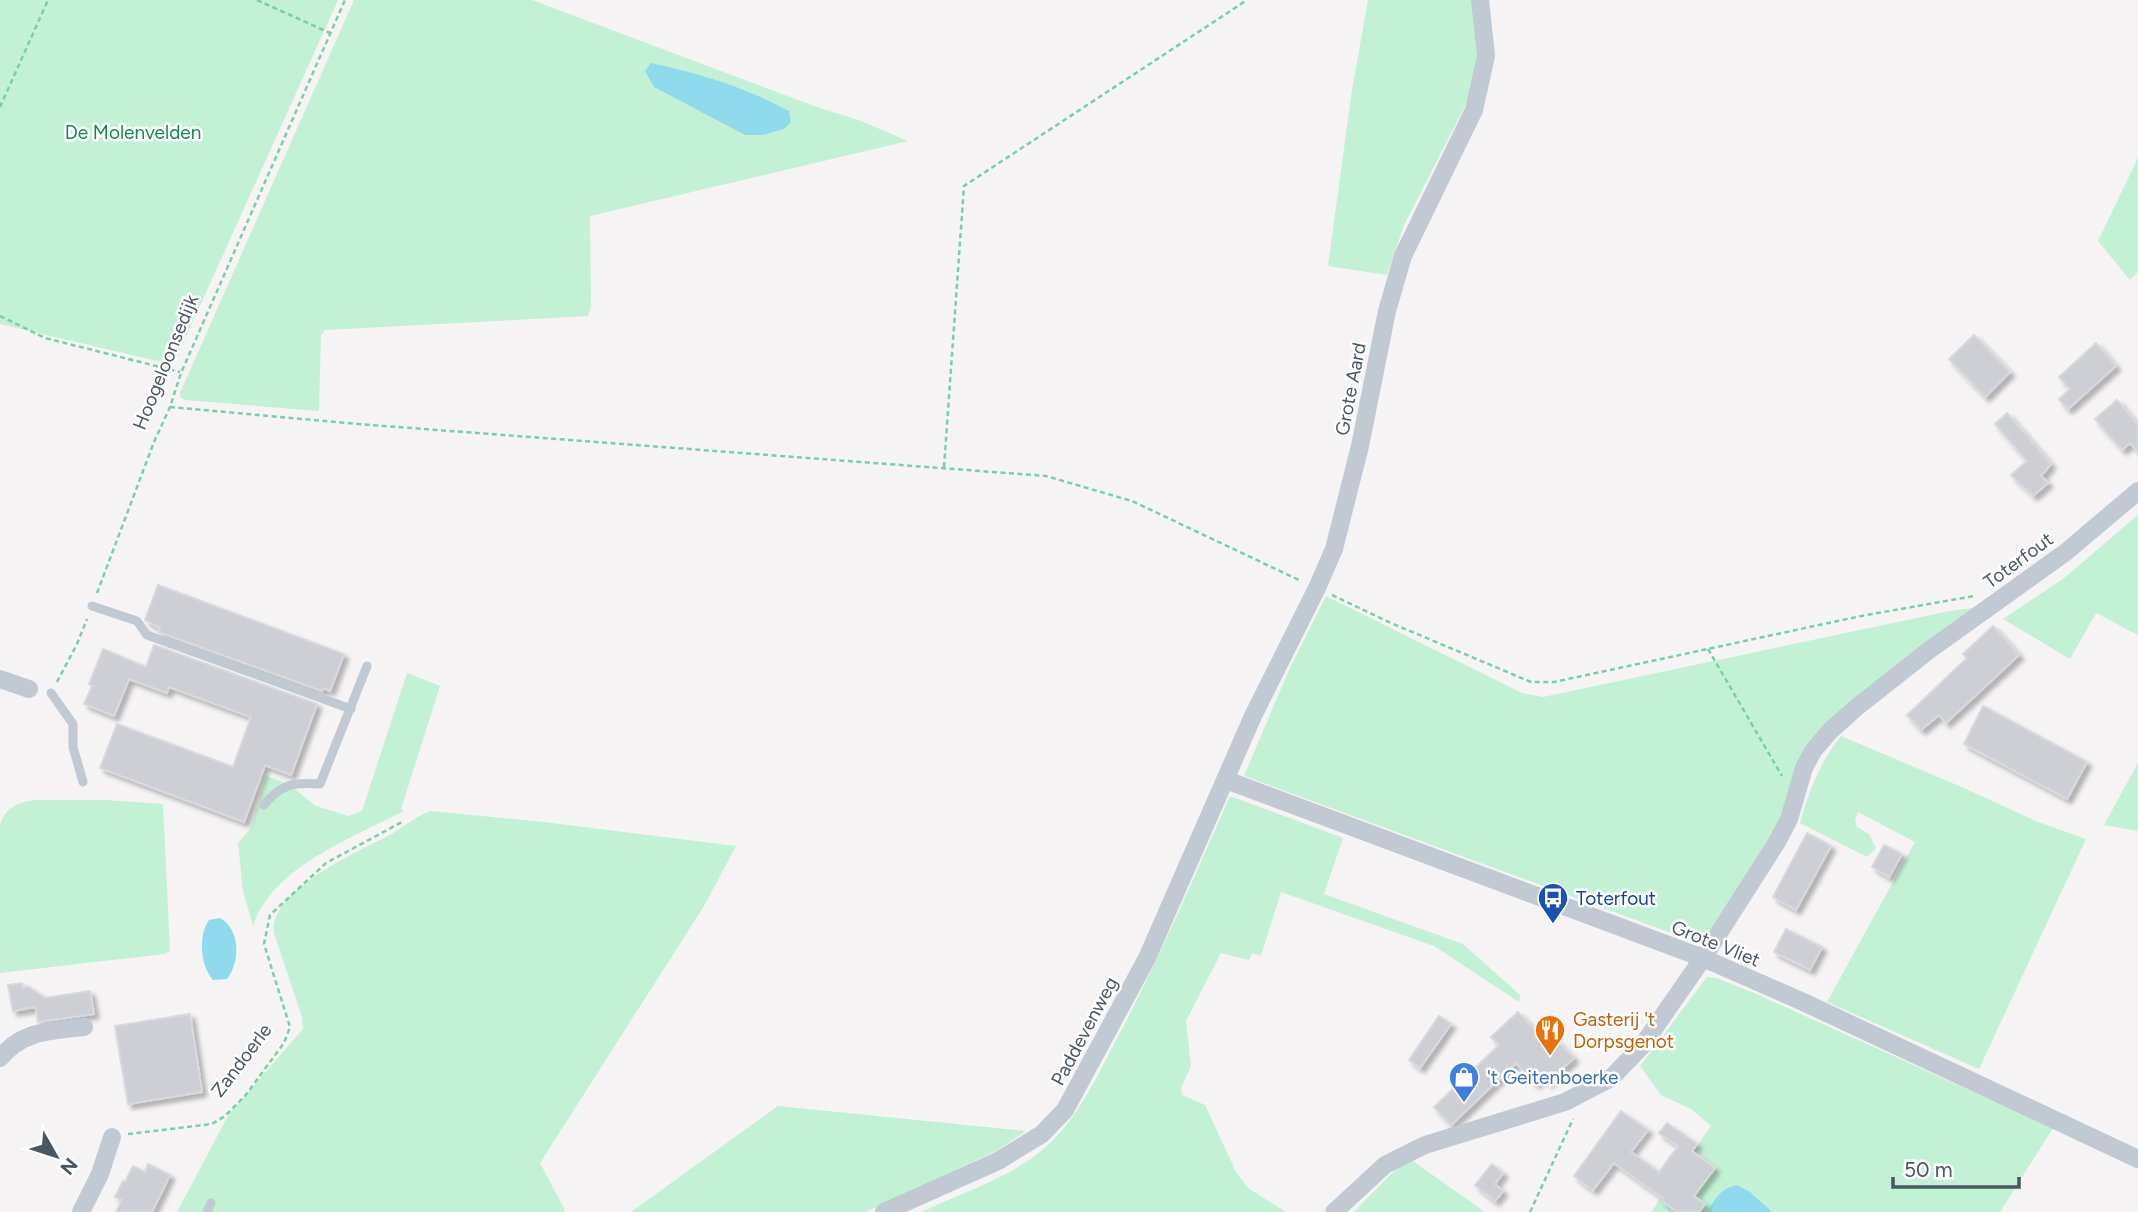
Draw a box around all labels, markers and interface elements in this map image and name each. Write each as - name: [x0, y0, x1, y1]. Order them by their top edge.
- park label: De Molenvelden: [65, 121, 201, 144]
- street label: Hoogeloonsedijk: [128, 291, 203, 433]
- street label: Grote Aard: [1330, 341, 1371, 437]
- street label: Toterfout: [1979, 528, 2057, 593]
- bus stop icon: Toterfout: [1536, 881, 1570, 925]
- place label: Toterfout: [1576, 887, 1656, 910]
- street label: Grote Vliet: [1668, 915, 1763, 972]
- street label: Paddevenweg: [1046, 973, 1123, 1089]
- place label: Gasterij 't Dorpsgenot: [1573, 1008, 1674, 1053]
- restaurant icon: Gasterij 't Dorpsgenot: [1533, 1013, 1567, 1057]
- street label: Zandoerle: [206, 1019, 276, 1102]
- shop icon: 't Geitenboerke: [1447, 1060, 1481, 1104]
- place label: 't Geitenboerke: [1487, 1066, 1618, 1089]
- north arrow: [21, 1121, 91, 1191]
- scale bar: [1893, 1146, 2019, 1190]
- text: N: [55, 1153, 82, 1179]
- text: 50 m: [1904, 1157, 1953, 1182]

